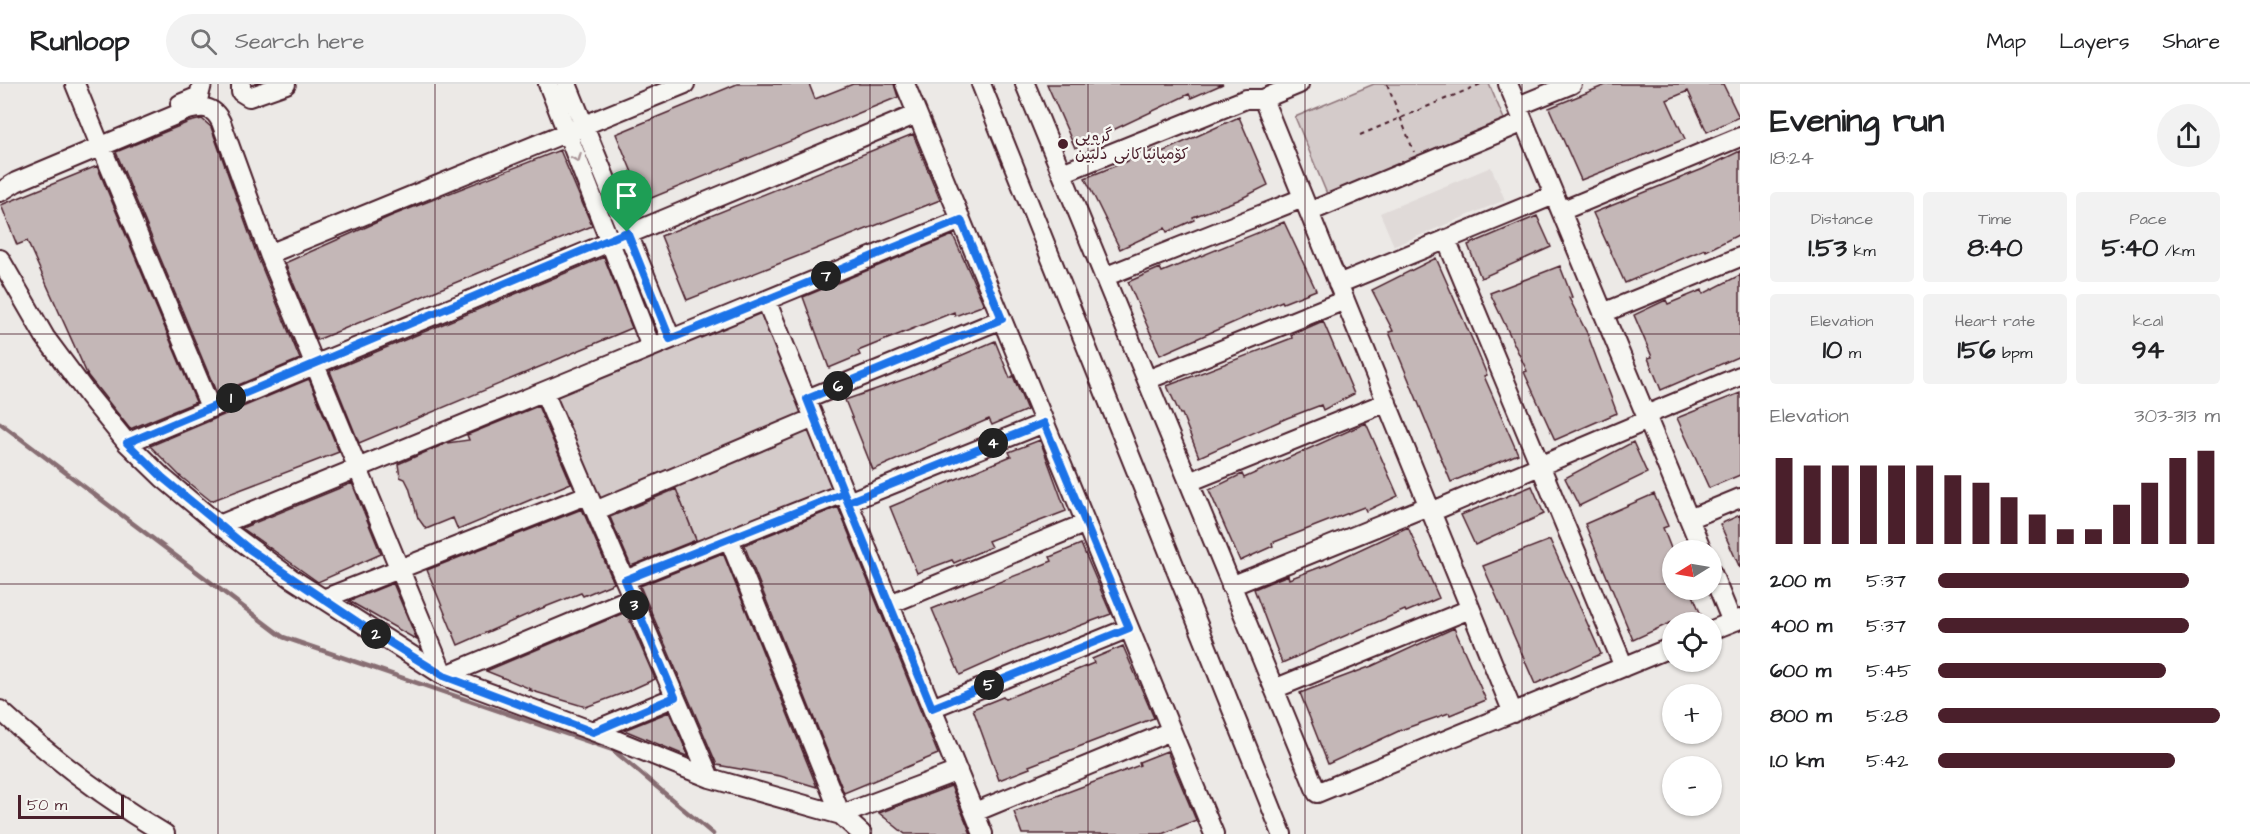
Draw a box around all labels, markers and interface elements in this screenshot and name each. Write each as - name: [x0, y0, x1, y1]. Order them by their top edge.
- search box: [166, 14, 586, 68]
- text: Runloop: [30, 22, 130, 61]
- icon: search: [187, 25, 220, 58]
- text: Search here: [235, 26, 365, 57]
- text: Map: [1986, 27, 2026, 56]
- text: Layers: [2059, 27, 2129, 56]
- text: Share: [2162, 27, 2220, 56]
- text: Evening run: [1770, 98, 1944, 144]
- button: share: [2157, 104, 2220, 167]
- place label: گروپی کۆمپانیاکانی دڵبین: [1075, 125, 1189, 165]
- marker: گروپی کۆمپانیاکانی دڵبین: [1056, 137, 1070, 151]
- text: 18:24: [1770, 144, 1814, 172]
- one-way arrow: [570, 152, 582, 163]
- pin: [601, 170, 652, 232]
- icon: arrive: [610, 179, 643, 212]
- text: Distance: [1811, 208, 1873, 230]
- text: Time: [1978, 208, 2012, 230]
- text: Pace: [2129, 208, 2167, 230]
- text: 1.53: [1808, 230, 1847, 266]
- text: 8:40: [1967, 230, 2023, 266]
- text: 5:40: [2102, 230, 2158, 266]
- text: km: [1847, 240, 1876, 262]
- text: /km: [2158, 240, 2194, 262]
- pin: 7: [811, 261, 841, 291]
- text: 7: [821, 265, 831, 287]
- text: Elevation: [1811, 310, 1873, 332]
- text: Heart rate: [1955, 310, 2035, 332]
- text: kcal: [2133, 310, 2163, 332]
- text: 10: [1823, 332, 1842, 368]
- text: 156: [1958, 332, 1996, 368]
- text: 94: [2132, 332, 2164, 368]
- text: m: [1842, 342, 1861, 364]
- text: bpm: [1996, 342, 2032, 364]
- pin: 6: [823, 371, 853, 401]
- text: 6: [833, 375, 843, 397]
- pin: 1: [216, 383, 246, 413]
- text: 1: [230, 387, 232, 409]
- text: Elevation: [1770, 402, 1849, 430]
- text: 303–313 m: [2134, 402, 2220, 430]
- pin: 4: [978, 428, 1008, 458]
- text: 4: [988, 432, 998, 454]
- north arrow: [1662, 540, 1722, 600]
- map controls: [1662, 540, 1722, 816]
- text: 200 m: [1770, 567, 1830, 595]
- text: 5:37: [1866, 567, 1906, 595]
- pin: 3: [619, 590, 649, 620]
- text: 3: [630, 594, 638, 616]
- button: locate: [1662, 612, 1722, 672]
- text: 400 m: [1770, 612, 1832, 640]
- text: 5:37: [1866, 612, 1906, 640]
- pin: 2: [361, 619, 391, 649]
- text: 2: [371, 623, 381, 645]
- text: 600 m: [1770, 657, 1831, 685]
- text: 5:45: [1866, 657, 1911, 685]
- pin: 5: [974, 670, 1004, 700]
- text: 5: [983, 674, 995, 696]
- button: +: [1662, 684, 1722, 744]
- text: 800 m: [1770, 702, 1832, 730]
- text: 5:28: [1866, 702, 1908, 730]
- text: 1.0 km: [1770, 747, 1824, 775]
- text: 5:42: [1866, 747, 1909, 775]
- button: −: [1662, 756, 1722, 816]
- scale bar: [18, 792, 124, 820]
- text: 50 m: [27, 794, 67, 816]

